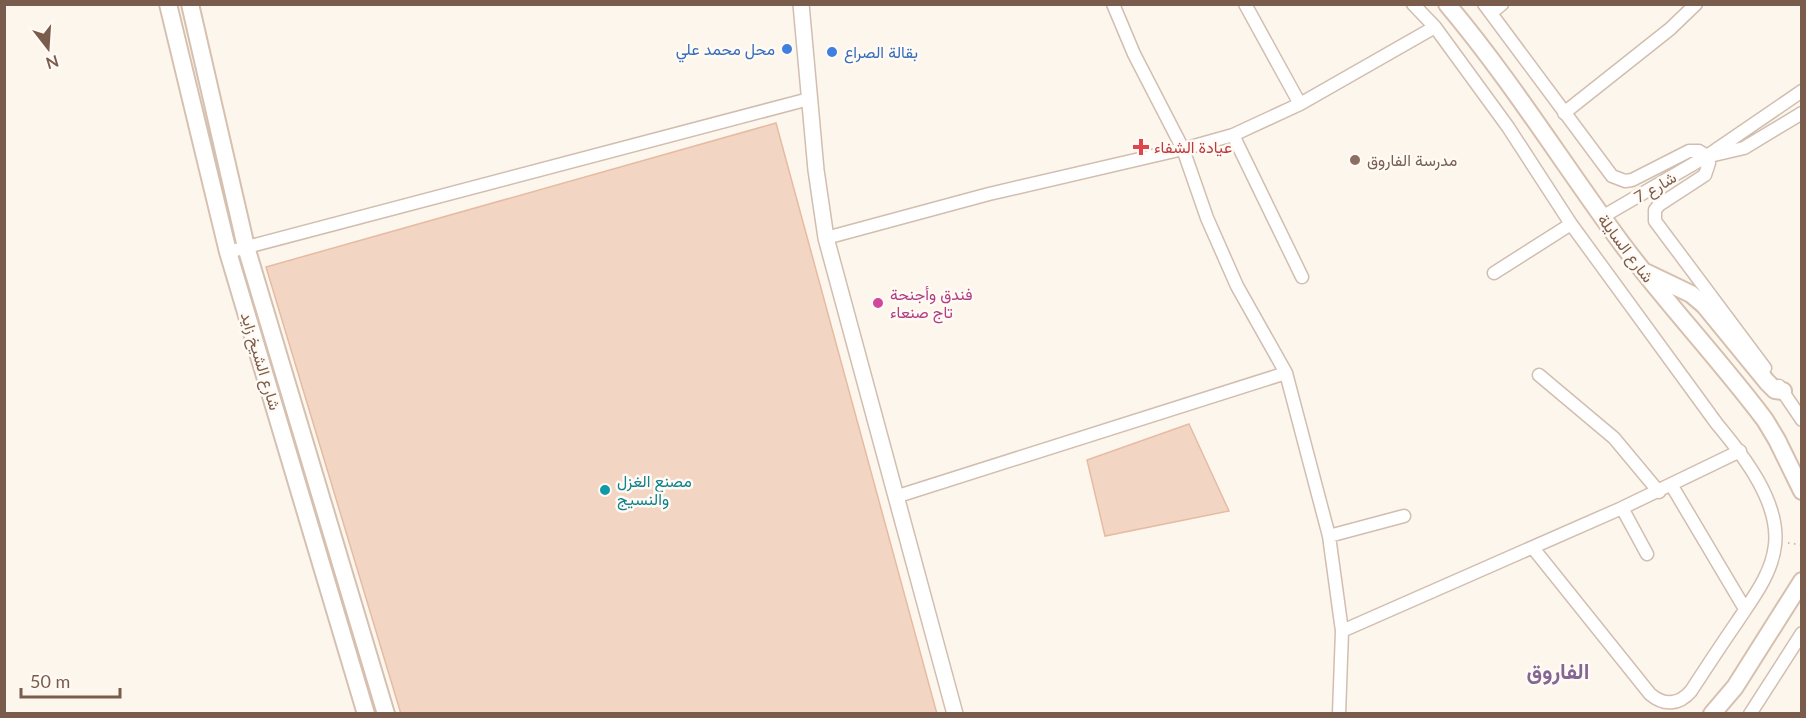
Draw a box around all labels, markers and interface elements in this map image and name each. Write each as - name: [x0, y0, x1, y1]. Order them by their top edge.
- north arrow: [18, 18, 78, 78]
- place label: محل محمد علي: [676, 39, 775, 63]
- marker: محل محمد علي: [780, 42, 794, 56]
- place label: بقالة الصراع: [844, 42, 918, 64]
- marker: بقالة الصراع: [825, 45, 839, 59]
- text: N: [44, 52, 61, 74]
- place label: عيادة الشفاء: [1154, 137, 1232, 157]
- marker: عيادة الشفاء: [1132, 138, 1150, 156]
- place label: مدرسة الفاروق: [1367, 150, 1457, 171]
- marker: مدرسة الفاروق: [1348, 153, 1362, 167]
- street label: شارع 7: [1630, 167, 1681, 209]
- street label: شارع السايلة: [1592, 210, 1658, 287]
- place label: فندق وأجنحة تاج صنعاء: [890, 284, 973, 324]
- marker: فندق وأجنحة تاج صنعاء: [871, 296, 885, 310]
- street label: شارع الشيخ زايد: [235, 310, 285, 413]
- place label: مصنع الغزل والنسيج: [617, 471, 692, 511]
- marker: مصنع الغزل والنسيج: [598, 483, 612, 497]
- district label: الفاروق: [1527, 657, 1589, 685]
- scale bar: [21, 661, 120, 699]
- text: 50 m: [30, 670, 70, 692]

